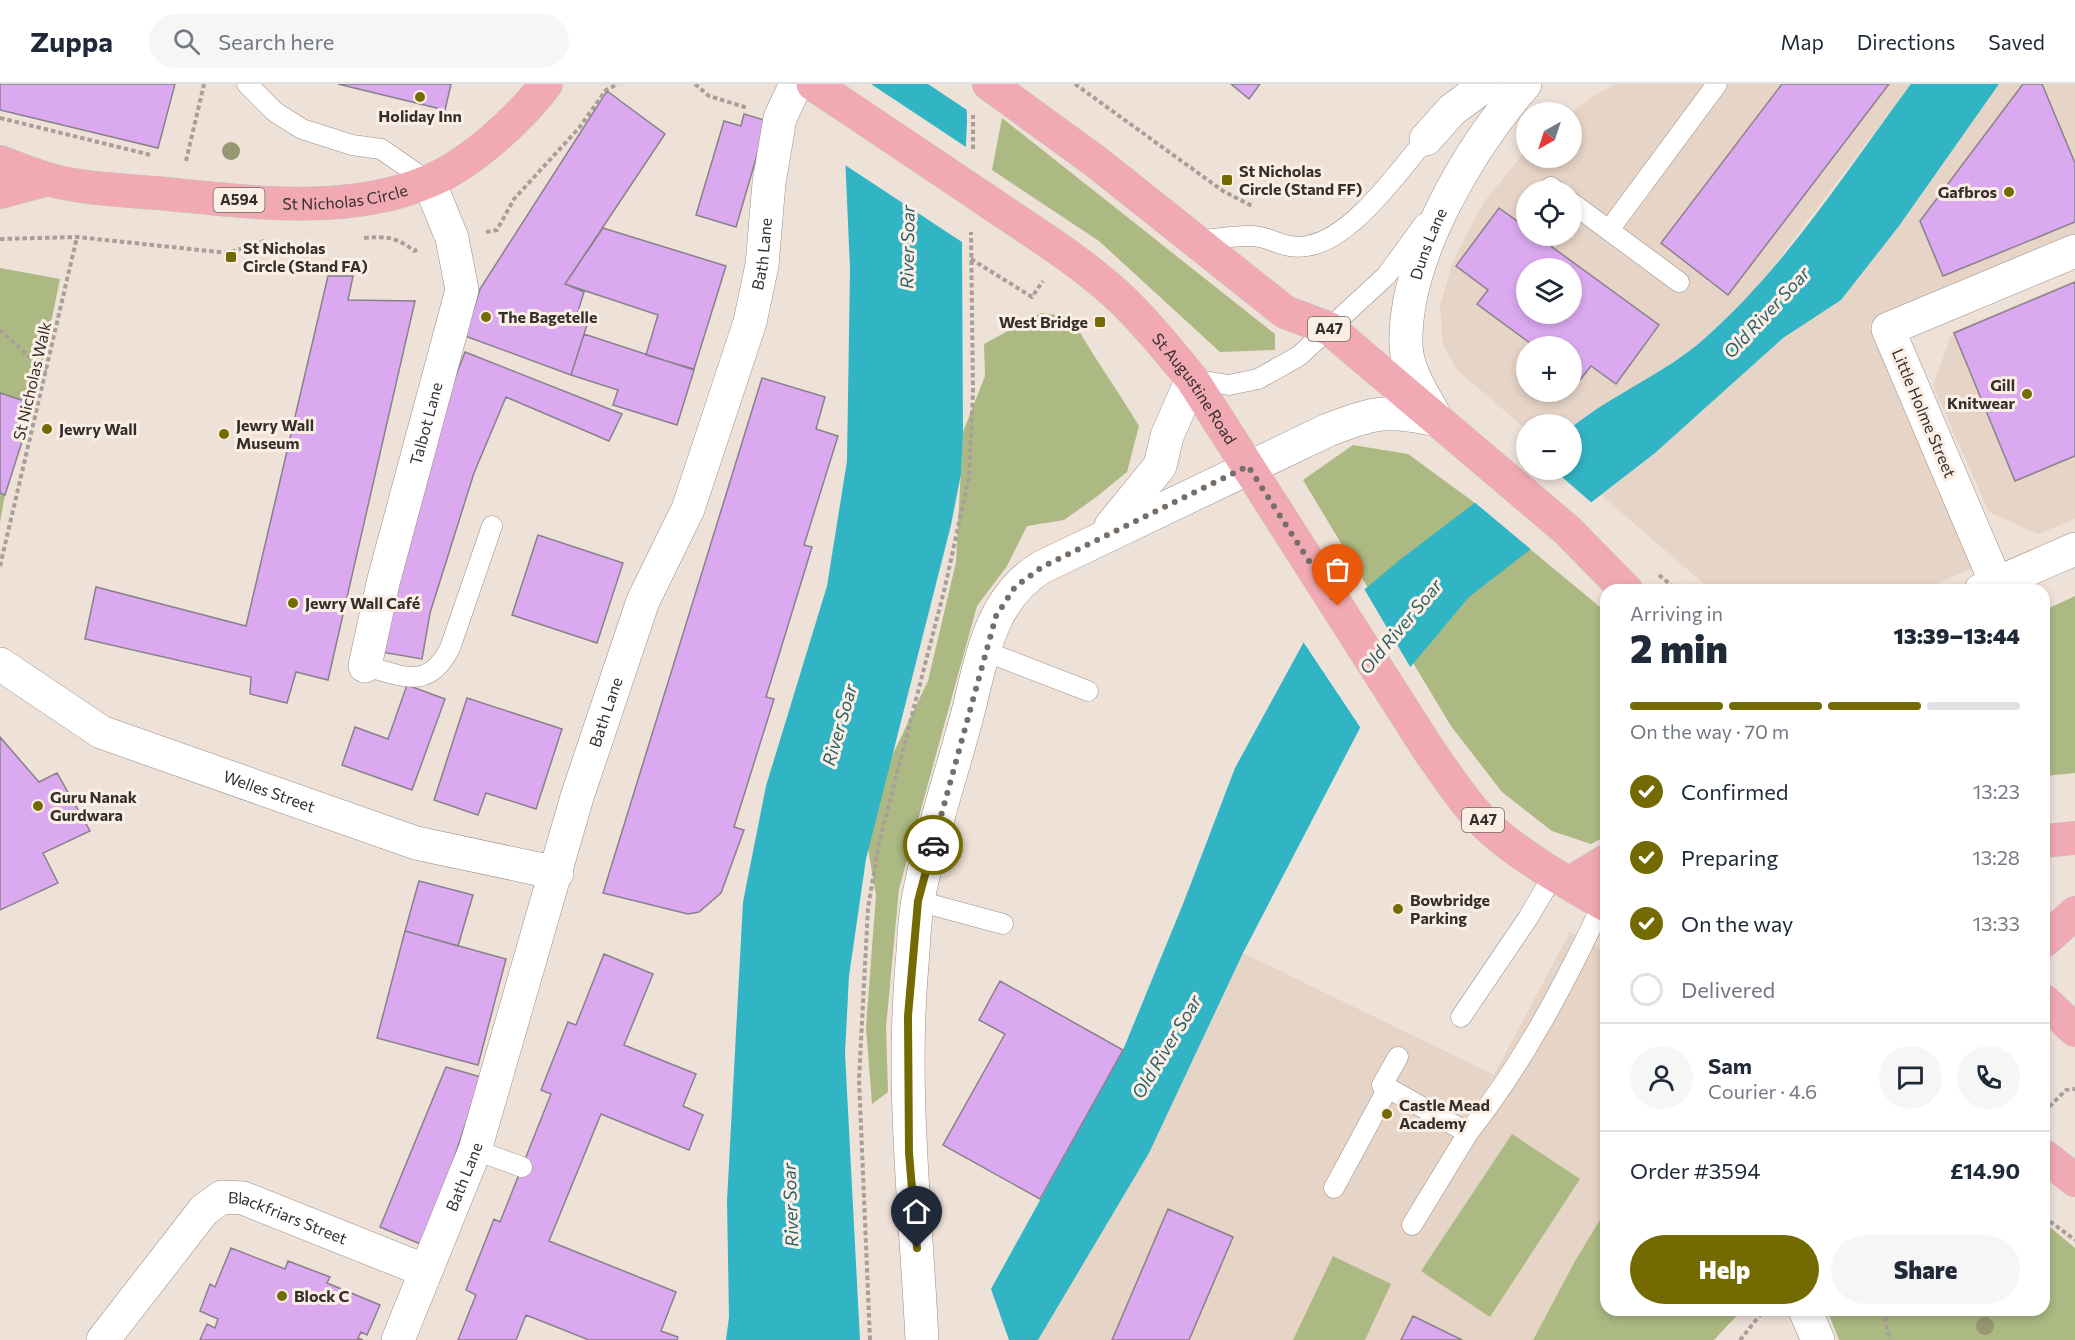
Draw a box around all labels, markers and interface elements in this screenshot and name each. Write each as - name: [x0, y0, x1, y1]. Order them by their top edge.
- search box: [149, 14, 569, 68]
- text: Zuppa: [30, 24, 113, 58]
- icon: search: [170, 25, 203, 58]
- text: Search here: [218, 28, 334, 55]
- text: Map: [1781, 29, 1824, 54]
- text: Directions: [1857, 29, 1955, 54]
- text: Saved: [1988, 29, 2045, 54]
- marker: Holiday Inn: [413, 90, 427, 104]
- north arrow: [1516, 102, 1582, 168]
- map controls: [1516, 102, 1582, 480]
- place label: Holiday Inn: [378, 106, 462, 125]
- place label: St Nicholas Circle (Stand FF): [1239, 161, 1362, 198]
- marker: St Nicholas Circle (Stand FF): [1220, 173, 1234, 187]
- street label: St Nicholas Circle: [282, 180, 410, 213]
- button: locate: [1516, 180, 1582, 246]
- place label: Gafbros: [1938, 182, 1997, 201]
- marker: Gafbros: [2002, 185, 2016, 199]
- road number: A594: [214, 188, 264, 212]
- water label: River Soar: [895, 204, 919, 289]
- street label: Duns Lane: [1405, 205, 1450, 282]
- street label: Bath Lane: [747, 217, 775, 292]
- place label: St Nicholas Circle (Stand FA): [243, 238, 368, 275]
- marker: St Nicholas Circle (Stand FA): [224, 250, 238, 264]
- button: layers: [1516, 258, 1582, 324]
- water label: Old River Soar: [1718, 261, 1815, 363]
- place label: The Bagetelle: [498, 307, 597, 326]
- marker: The Bagetelle: [479, 310, 493, 324]
- place label: West Bridge: [999, 312, 1088, 331]
- marker: West Bridge: [1093, 315, 1107, 329]
- road number: A47: [1308, 317, 1350, 341]
- street label: St Nicholas Walk: [9, 319, 54, 442]
- street label: St Augustine Road: [1149, 329, 1241, 448]
- button: +: [1516, 336, 1582, 402]
- street label: Little Holme Street: [1889, 345, 1960, 481]
- place label: Gill Knitwear: [1947, 375, 2015, 412]
- street label: Talbot Lane: [405, 380, 446, 467]
- marker: Gill Knitwear: [2020, 387, 2034, 401]
- button: −: [1516, 414, 1582, 480]
- place label: Jewry Wall Museum: [236, 415, 314, 452]
- place label: Jewry Wall: [59, 419, 137, 438]
- marker: Jewry Wall: [40, 422, 54, 436]
- marker: Jewry Wall Museum: [217, 427, 231, 441]
- pin: [1312, 544, 1363, 606]
- icon: bag: [1321, 553, 1354, 586]
- water label: Old River Soar: [1354, 574, 1447, 678]
- place label: Jewry Wall Café: [305, 593, 420, 612]
- marker: Jewry Wall Café: [286, 596, 300, 610]
- text: Arriving in: [1630, 601, 1723, 625]
- text: 13:39–13:44: [1893, 622, 2020, 649]
- text: 2 min: [1630, 623, 1728, 671]
- street label: Bath Lane: [585, 674, 626, 749]
- water label: River Soar: [817, 681, 861, 768]
- text: On the way · 70 m: [1630, 719, 1789, 743]
- street label: Welles Street: [221, 766, 318, 816]
- icon: check: [1630, 775, 1663, 808]
- text: Confirmed: [1681, 778, 1788, 805]
- text: 13:23: [1973, 779, 2020, 803]
- place label: Guru Nanak Gurdwara: [50, 787, 138, 824]
- marker: Guru Nanak Gurdwara: [31, 799, 45, 813]
- road number: A47: [1462, 808, 1504, 832]
- courier: [903, 815, 963, 875]
- icon: car: [917, 829, 950, 862]
- icon: check: [1630, 841, 1663, 874]
- text: Preparing: [1681, 844, 1778, 871]
- text: 13:28: [1972, 845, 2020, 869]
- place label: Bowbridge Parking: [1410, 890, 1490, 927]
- marker: Bowbridge Parking: [1391, 902, 1405, 916]
- icon: check: [1630, 907, 1663, 940]
- text: On the way: [1681, 910, 1793, 937]
- text: 13:33: [1973, 911, 2020, 935]
- text: Delivered: [1681, 976, 1775, 1003]
- water label: Old River Soar: [1127, 990, 1206, 1102]
- button: person: [1630, 1046, 1693, 1109]
- button: chat: [1879, 1046, 1942, 1109]
- button: phone: [1957, 1046, 2020, 1109]
- text: Sam: [1708, 1052, 1752, 1079]
- text: Courier · 4.6: [1708, 1079, 1817, 1103]
- place label: Castle Mead Academy: [1399, 1095, 1490, 1132]
- marker: Castle Mead Academy: [1380, 1107, 1394, 1121]
- street label: Bath Lane: [441, 1140, 486, 1214]
- text: Order #3594: [1630, 1157, 1760, 1184]
- text: £14.90: [1950, 1157, 2020, 1184]
- water label: River Soar: [778, 1162, 802, 1247]
- pin: [891, 1186, 942, 1248]
- street label: Blackfriars Street: [228, 1187, 351, 1248]
- icon: home: [900, 1195, 933, 1228]
- button: Help: [1630, 1235, 1819, 1304]
- button: Share: [1831, 1235, 2020, 1304]
- place label: Block C: [294, 1286, 350, 1305]
- marker: Block C: [275, 1289, 289, 1303]

